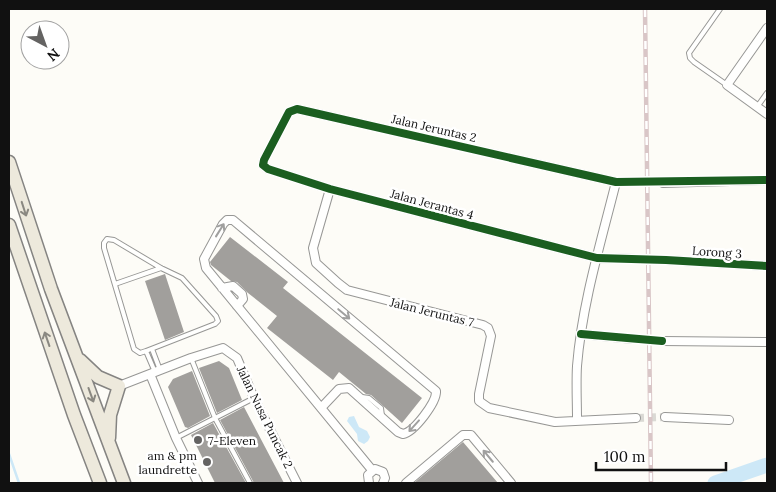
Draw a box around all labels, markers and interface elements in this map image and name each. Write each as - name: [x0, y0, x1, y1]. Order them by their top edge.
- north arrow: [20, 20, 70, 70]
- text: N: [43, 44, 64, 65]
- street label: Jalan Jeruntas 2: [389, 111, 478, 145]
- street label: Jalan Jerantas 4: [388, 185, 476, 222]
- one-way arrow: [20, 200, 29, 216]
- one-way arrow: [216, 223, 226, 237]
- street label: Lorong 3: [692, 243, 743, 261]
- street label: Jalan Jeruntas 7: [388, 294, 476, 330]
- one-way arrow: [337, 308, 350, 319]
- one-way arrow: [42, 332, 51, 347]
- street label: Jalan Nusa Puncak 2: [233, 363, 296, 471]
- one-way arrow: [87, 386, 96, 402]
- one-way arrow: [409, 419, 420, 432]
- place label: 7-Eleven: [208, 433, 256, 448]
- marker: 7-Eleven: [192, 434, 204, 446]
- scale bar: [596, 440, 726, 472]
- text: 100 m: [604, 447, 645, 466]
- place label: am & pm laundrette: [139, 448, 197, 477]
- one-way arrow: [483, 450, 494, 463]
- marker: am & pm laundrette: [201, 456, 213, 468]

